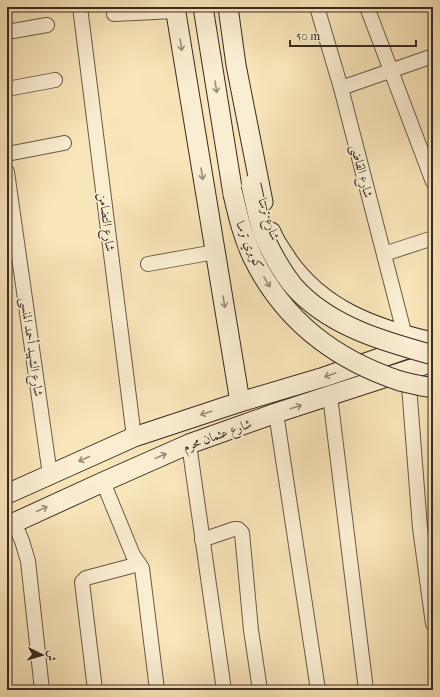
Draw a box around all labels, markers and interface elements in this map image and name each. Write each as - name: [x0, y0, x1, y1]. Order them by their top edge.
- scale bar: [290, 22, 416, 48]
- text: 50 m: [296, 29, 320, 43]
- one-way arrow: [177, 39, 185, 52]
- one-way arrow: [212, 80, 220, 93]
- street label: شارع القاضى: [344, 143, 376, 200]
- one-way arrow: [198, 167, 206, 180]
- street label: شارع التضامن: [92, 192, 118, 253]
- street label: شارع ترسا: [251, 196, 283, 243]
- street label: كوبري ترسا: [230, 218, 267, 273]
- one-way arrow: [263, 276, 271, 288]
- one-way arrow: [220, 295, 228, 308]
- street label: شارع الشهيد أحمد المنسى: [14, 296, 47, 398]
- one-way arrow: [324, 371, 336, 379]
- one-way arrow: [290, 402, 302, 410]
- one-way arrow: [200, 410, 212, 418]
- street label: شارع عثمان محرم: [181, 416, 255, 458]
- one-way arrow: [155, 452, 167, 460]
- one-way arrow: [79, 456, 91, 463]
- one-way arrow: [36, 505, 48, 513]
- north arrow: [22, 635, 62, 675]
- text: ش: [45, 650, 58, 662]

